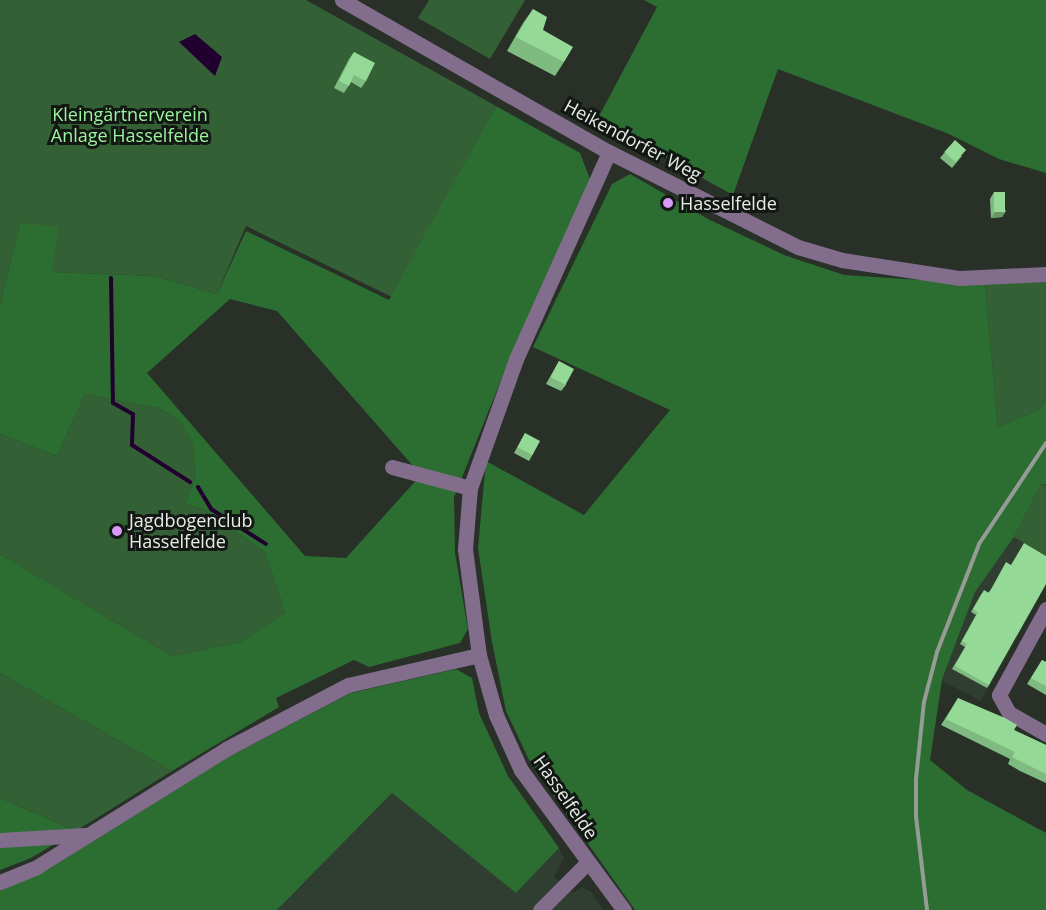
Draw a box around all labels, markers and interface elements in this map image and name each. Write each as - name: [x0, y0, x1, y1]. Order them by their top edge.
- street label: Heikendorfer Weg: [561, 95, 705, 185]
- park label: Kleingärtnerverein Anlage Hasselfelde: [51, 104, 209, 146]
- place label: Hasselfelde: [680, 192, 777, 214]
- marker: Hasselfelde: [661, 196, 675, 210]
- place label: Jagdbogenclub Hasselfelde: [129, 510, 253, 552]
- marker: Jagdbogenclub Hasselfelde: [110, 524, 124, 538]
- street label: Hasselfelde: [529, 751, 603, 843]

